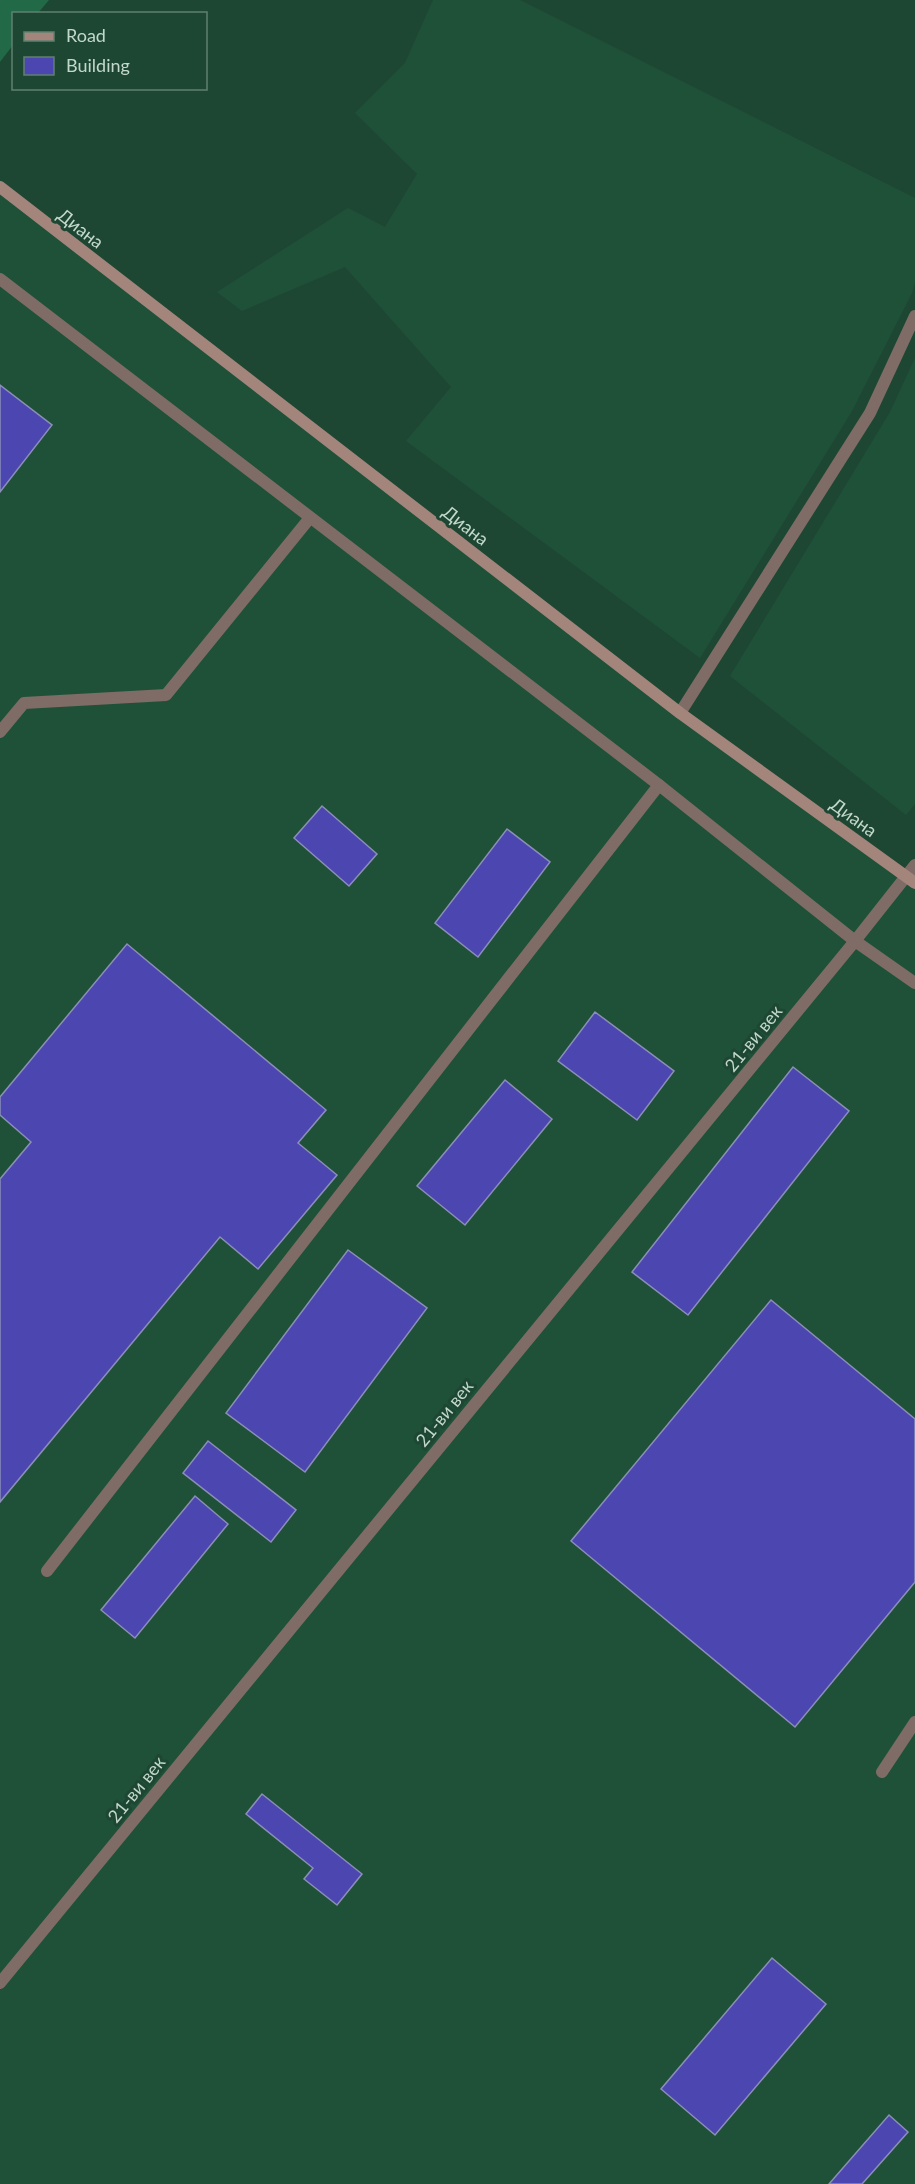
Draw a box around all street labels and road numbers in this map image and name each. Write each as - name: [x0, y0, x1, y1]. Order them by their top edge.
- street label: Диана: [54, 203, 108, 253]
- street label: Диана: [439, 500, 493, 550]
- street label: Диана: [826, 793, 882, 841]
- street label: 21-ви век: [720, 1000, 787, 1076]
- street label: 21-ви век: [411, 1375, 478, 1451]
- street label: 21-ви век: [103, 1751, 170, 1827]

